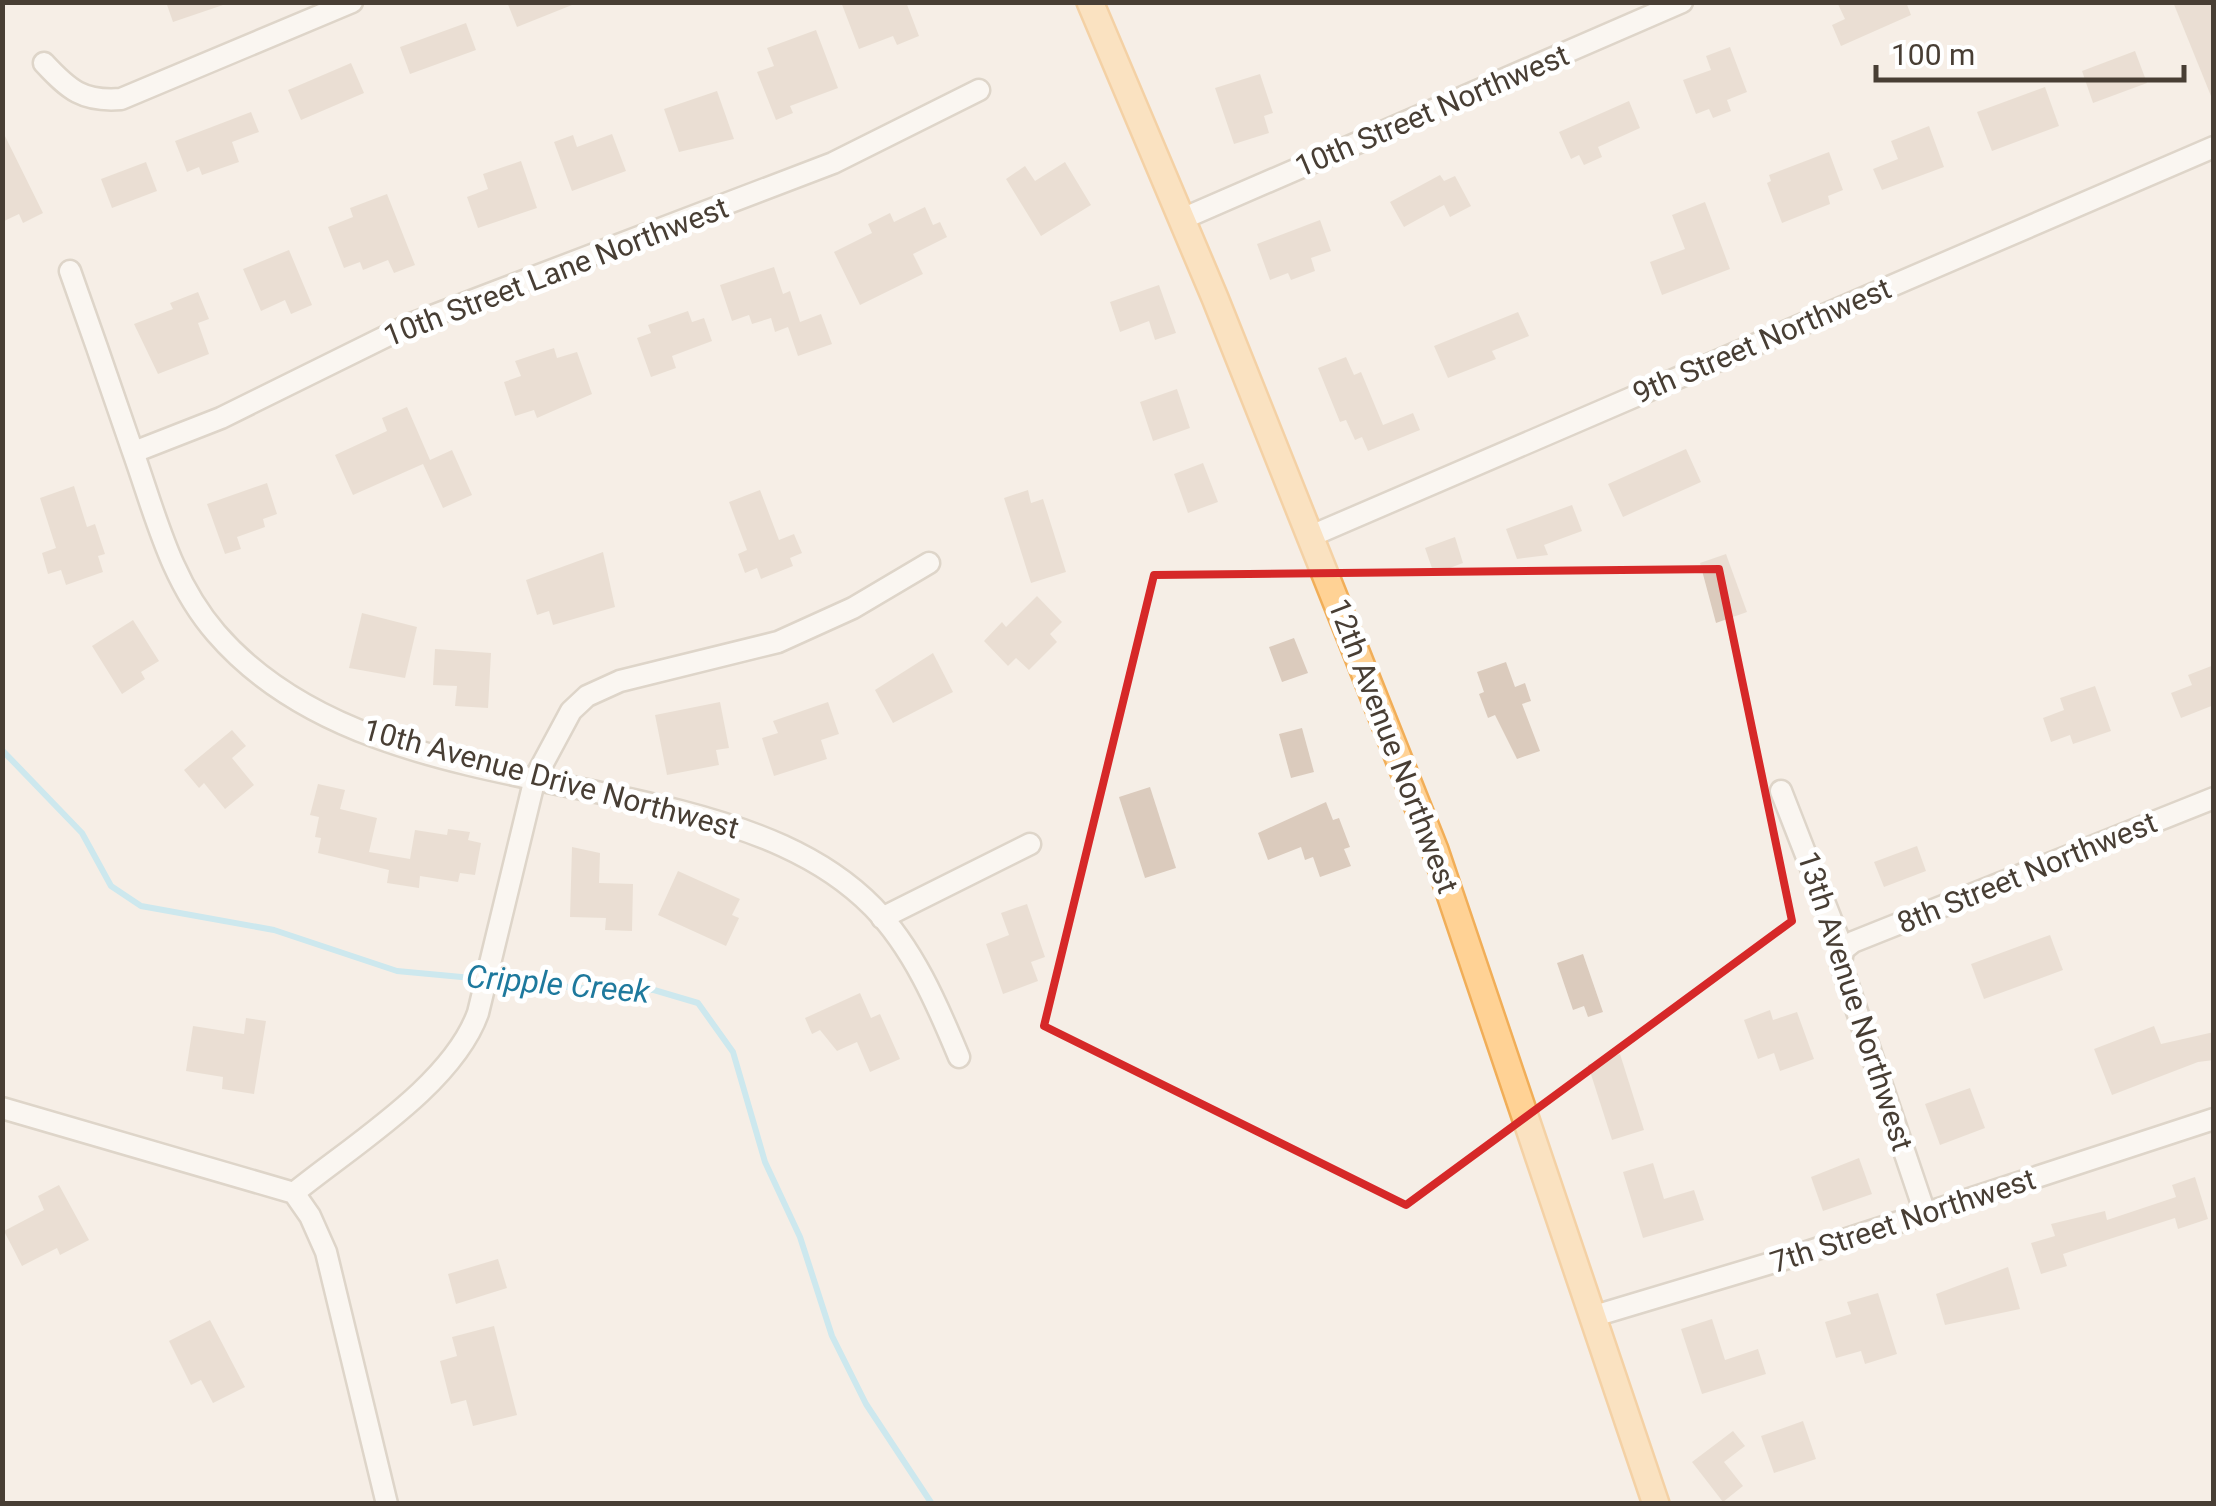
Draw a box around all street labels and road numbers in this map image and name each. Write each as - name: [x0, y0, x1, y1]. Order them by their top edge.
- street label: 10th Street Northwest: [1290, 37, 1574, 184]
- street label: 10th Street Lane Northwest: [379, 190, 733, 353]
- street label: 9th Street Northwest: [1628, 270, 1896, 411]
- street label: 12th Avenue Northwest: [1321, 594, 1466, 898]
- street label: 10th Avenue Drive Northwest: [360, 711, 743, 846]
- street label: 8th Street Northwest: [1892, 804, 2162, 941]
- street label: 13th Avenue Northwest: [1791, 847, 1920, 1155]
- street label: 7th Street Northwest: [1766, 1161, 2040, 1280]

